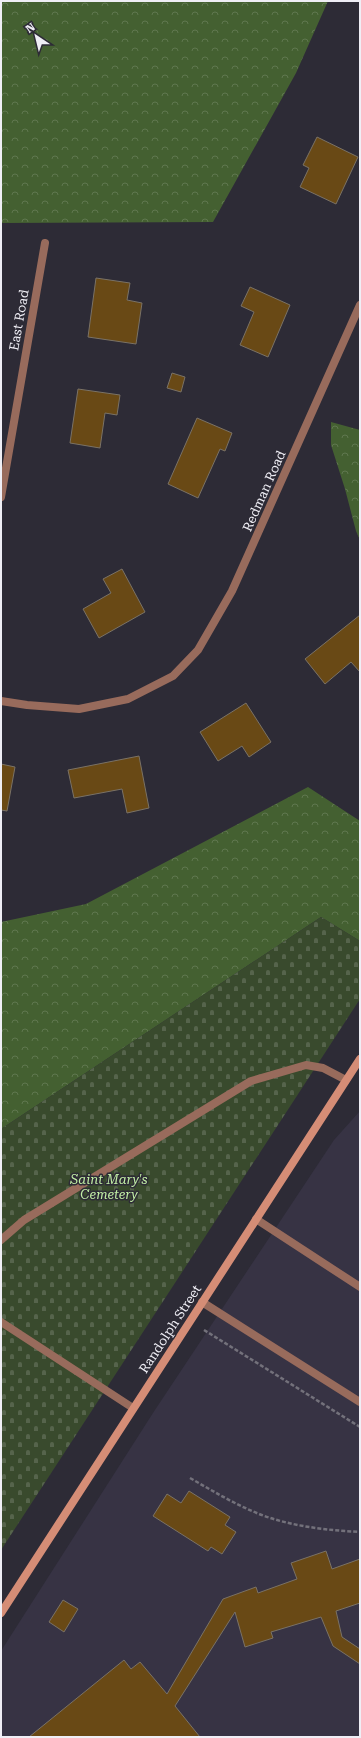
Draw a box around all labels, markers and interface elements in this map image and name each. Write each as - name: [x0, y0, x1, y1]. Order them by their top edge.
- north arrow: [16, 16, 56, 56]
- text: N: [23, 20, 38, 36]
- street label: East Road: [6, 288, 32, 352]
- street label: Redman Road: [239, 448, 289, 534]
- park label: Saint Mary's Cemetery: [69, 1172, 148, 1202]
- street label: Randolph Street: [136, 1282, 204, 1376]

